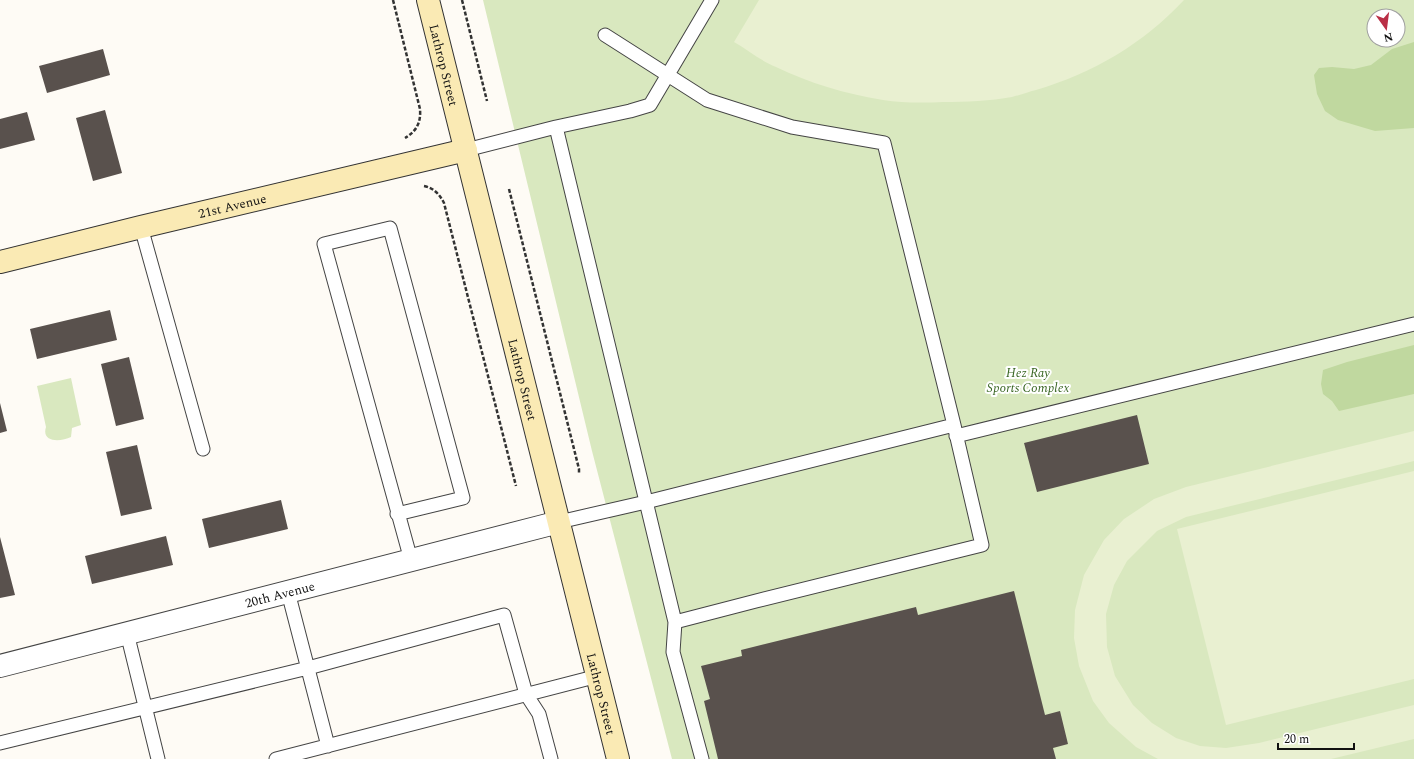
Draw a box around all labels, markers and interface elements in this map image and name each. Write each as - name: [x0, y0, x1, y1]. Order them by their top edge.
- north arrow: [1366, 8, 1406, 48]
- street label: Lathrop Street: [423, 22, 463, 109]
- text: N: [1382, 28, 1395, 47]
- street label: 21st Avenue: [196, 189, 268, 224]
- street label: Lathrop Street: [502, 336, 542, 423]
- park label: Hez Ray Sports Complex: [987, 363, 1069, 398]
- street label: 20th Avenue: [243, 576, 317, 613]
- street label: Lathrop Street: [581, 651, 621, 737]
- scale bar: [1278, 725, 1354, 751]
- text: 20 m: [1284, 730, 1309, 749]

